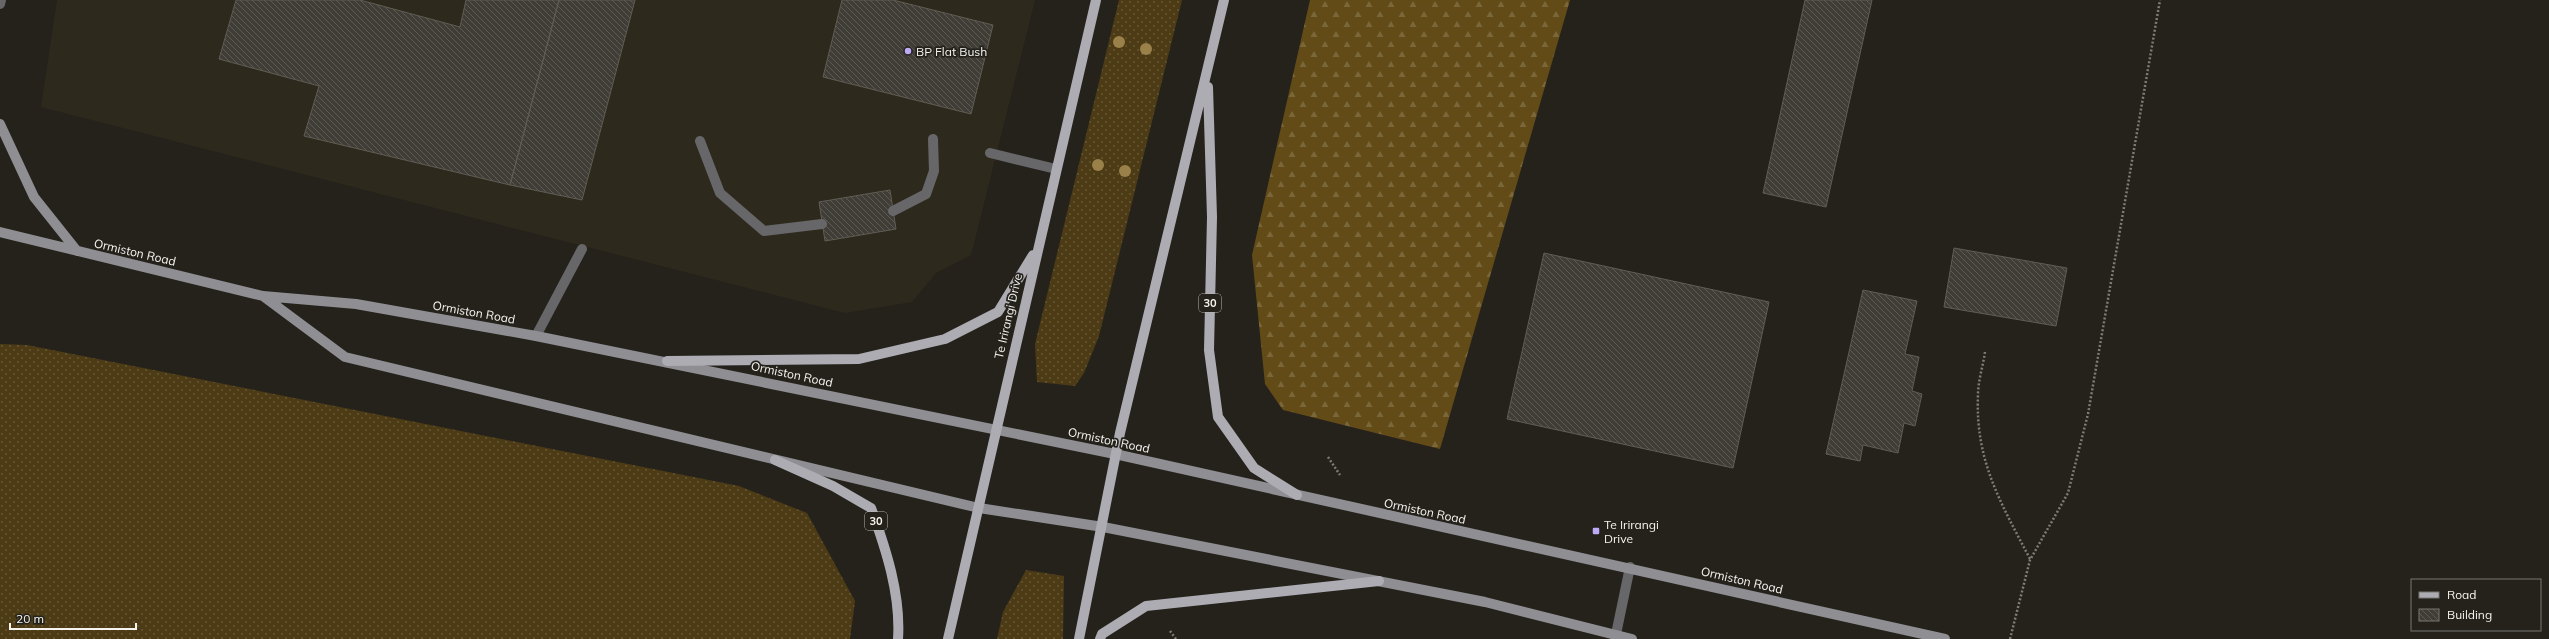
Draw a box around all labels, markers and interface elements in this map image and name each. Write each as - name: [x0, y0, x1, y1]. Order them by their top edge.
- place label: BP Flat Bush: [916, 44, 987, 59]
- marker: BP Flat Bush: [903, 46, 913, 56]
- street label: Ormiston Road: [93, 235, 177, 269]
- street label: Te Irirangi Drive: [991, 272, 1025, 360]
- road number: 30: [1199, 294, 1221, 312]
- street label: Ormiston Road: [432, 297, 516, 327]
- street label: Ormiston Road: [750, 358, 834, 390]
- street label: Ormiston Road: [1067, 424, 1151, 456]
- street label: Ormiston Road: [1383, 495, 1467, 527]
- road number: 30: [865, 512, 887, 530]
- place label: Te Irirangi Drive: [1604, 517, 1659, 546]
- marker: Te Irirangi Drive: [1591, 526, 1601, 536]
- street label: Ormiston Road: [1700, 563, 1784, 597]
- legend: [2411, 579, 2541, 631]
- text: Road: [2447, 587, 2476, 602]
- scale bar: [10, 605, 136, 631]
- text: Building: [2447, 607, 2492, 622]
- text: 20 m: [16, 611, 44, 626]

